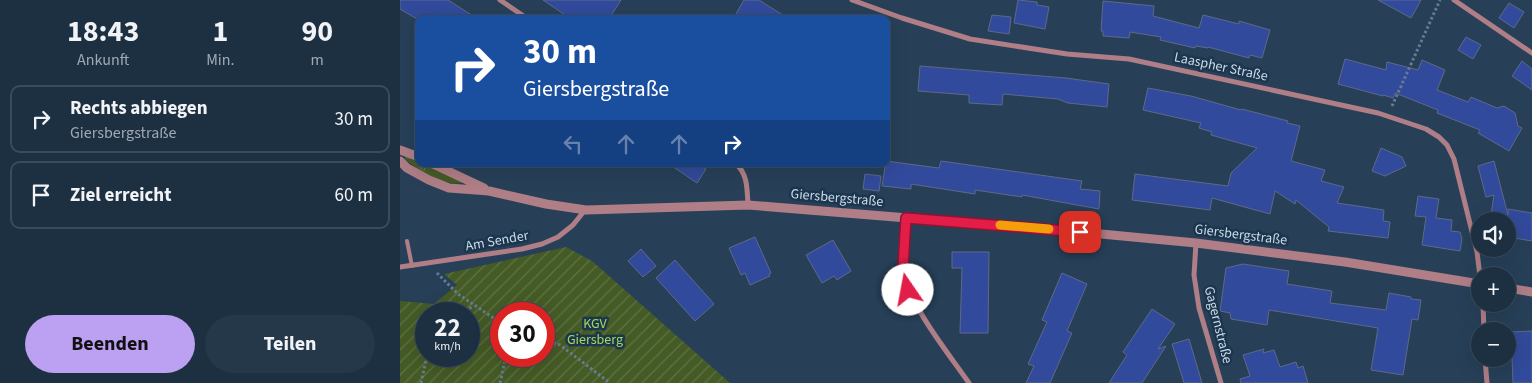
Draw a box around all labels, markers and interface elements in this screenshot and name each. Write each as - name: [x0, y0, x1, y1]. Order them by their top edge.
- text: 18:43: [67, 10, 139, 53]
- text: 1: [212, 10, 228, 53]
- text: 90: [301, 10, 333, 53]
- text: 30 m: [523, 27, 597, 77]
- icon: right: [440, 35, 505, 100]
- street label: Laaspher Straße: [1172, 47, 1270, 87]
- text: Ankunft: [77, 49, 129, 71]
- text: Min.: [206, 49, 235, 71]
- text: m: [311, 49, 324, 71]
- text: Giersbergstraße: [523, 73, 669, 105]
- text: Rechts abbiegen: [70, 95, 208, 122]
- icon: right: [27, 105, 55, 133]
- text: 30 m: [335, 106, 373, 133]
- text: Giersbergstraße: [70, 122, 176, 144]
- icon: left: [559, 130, 587, 158]
- icon: ahead: [612, 130, 640, 158]
- icon: ahead: [665, 130, 693, 158]
- icon: right: [718, 130, 746, 158]
- icon: arrive: [27, 181, 55, 209]
- text: Ziel erreicht: [70, 182, 171, 209]
- text: 60 m: [335, 182, 373, 209]
- street label: Giersbergstraße: [790, 184, 884, 212]
- pin: [1059, 211, 1101, 253]
- map controls: [1471, 212, 1516, 367]
- button: sound: [1471, 212, 1516, 257]
- icon: arrive: [1066, 218, 1094, 246]
- street label: Giersbergstraße: [1194, 219, 1288, 251]
- street label: Am Sender: [464, 226, 530, 256]
- position arrow: [881, 263, 933, 315]
- button: +: [1471, 267, 1516, 312]
- street label: Gagernstraße: [1199, 284, 1237, 366]
- speed limit sign: 30: [490, 302, 555, 367]
- text: 22: [434, 310, 461, 346]
- park label: KGV Giersberg: [567, 314, 623, 350]
- button: Beenden: [25, 315, 195, 373]
- button: Teilen: [205, 315, 375, 373]
- button: −: [1471, 322, 1516, 367]
- text: km/h: [434, 338, 461, 355]

